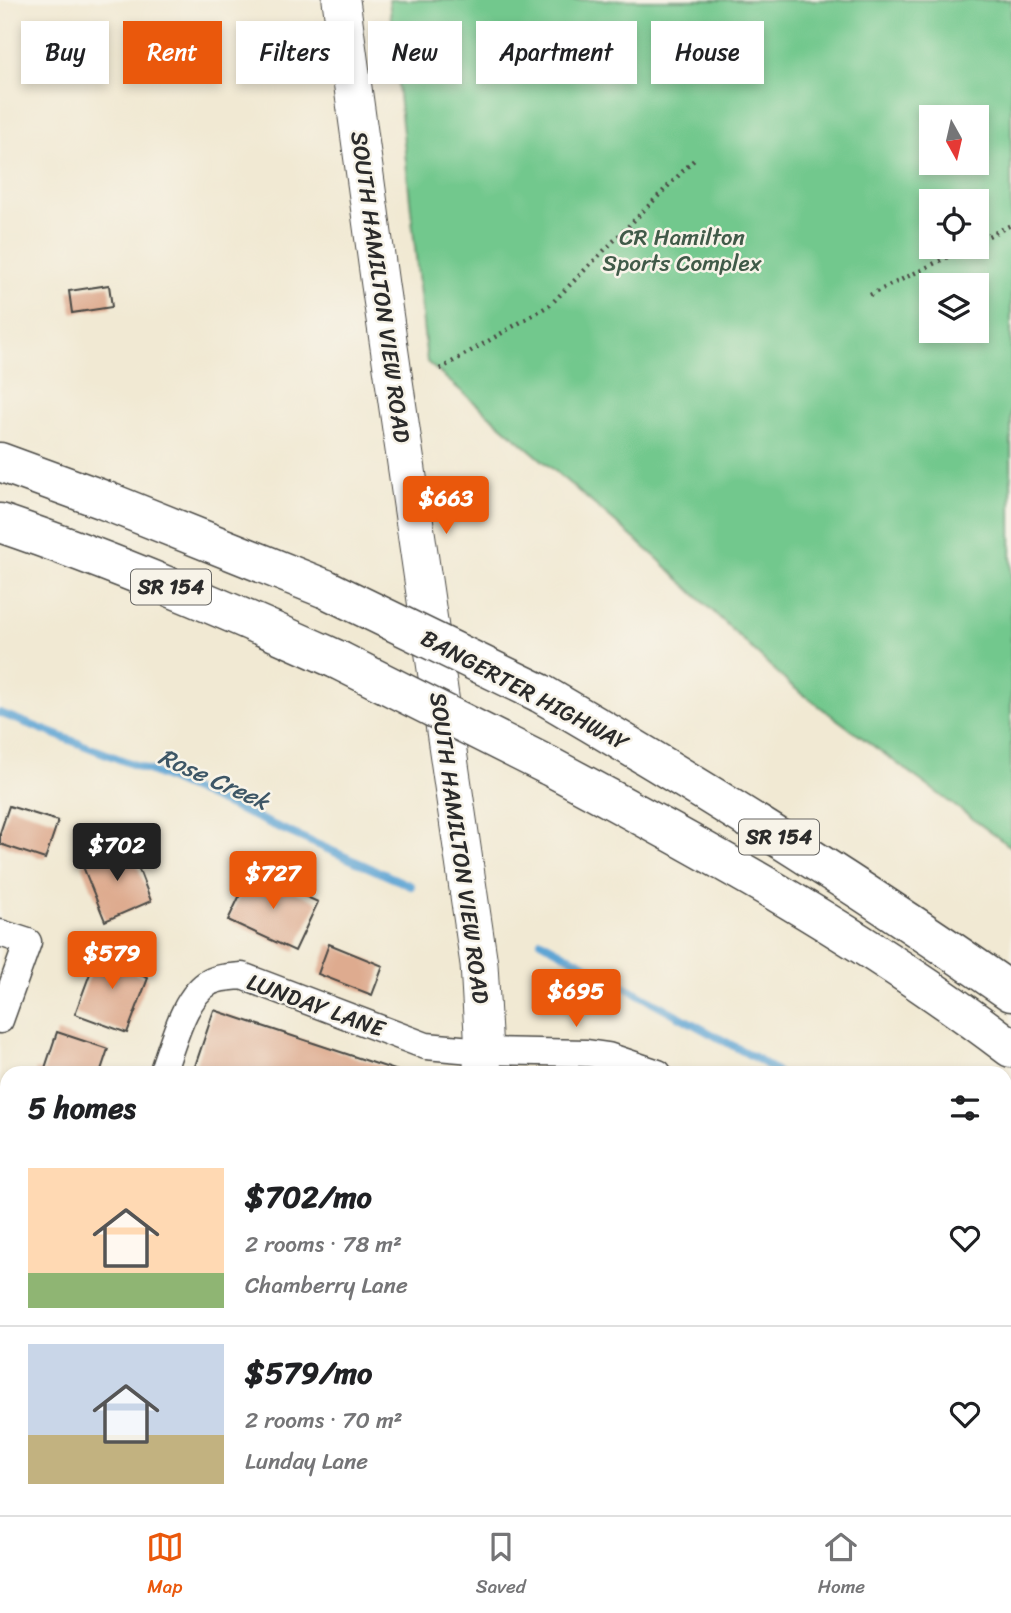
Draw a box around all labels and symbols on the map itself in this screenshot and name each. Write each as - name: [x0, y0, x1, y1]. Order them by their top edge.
- north arrow: [919, 105, 989, 175]
- street label: SOUTH HAMILTON VIEW ROAD: [338, 129, 423, 446]
- park label: CR Hamilton Sports Complex: [603, 217, 762, 284]
- pin: $663: [405, 476, 487, 536]
- road number: SR 154: [131, 570, 211, 604]
- street label: BANGERTER HIGHWAY: [413, 618, 638, 763]
- street label: SOUTH HAMILTON VIEW ROAD: [417, 690, 502, 1007]
- water label: Rose Creek: [152, 736, 278, 823]
- road number: SR 154: [739, 820, 819, 854]
- pin: $702: [76, 824, 158, 883]
- pin: $727: [232, 852, 314, 911]
- pin: $579: [71, 932, 153, 991]
- street label: LUNDAY LANE: [241, 962, 392, 1050]
- pin: $695: [535, 970, 617, 1029]

